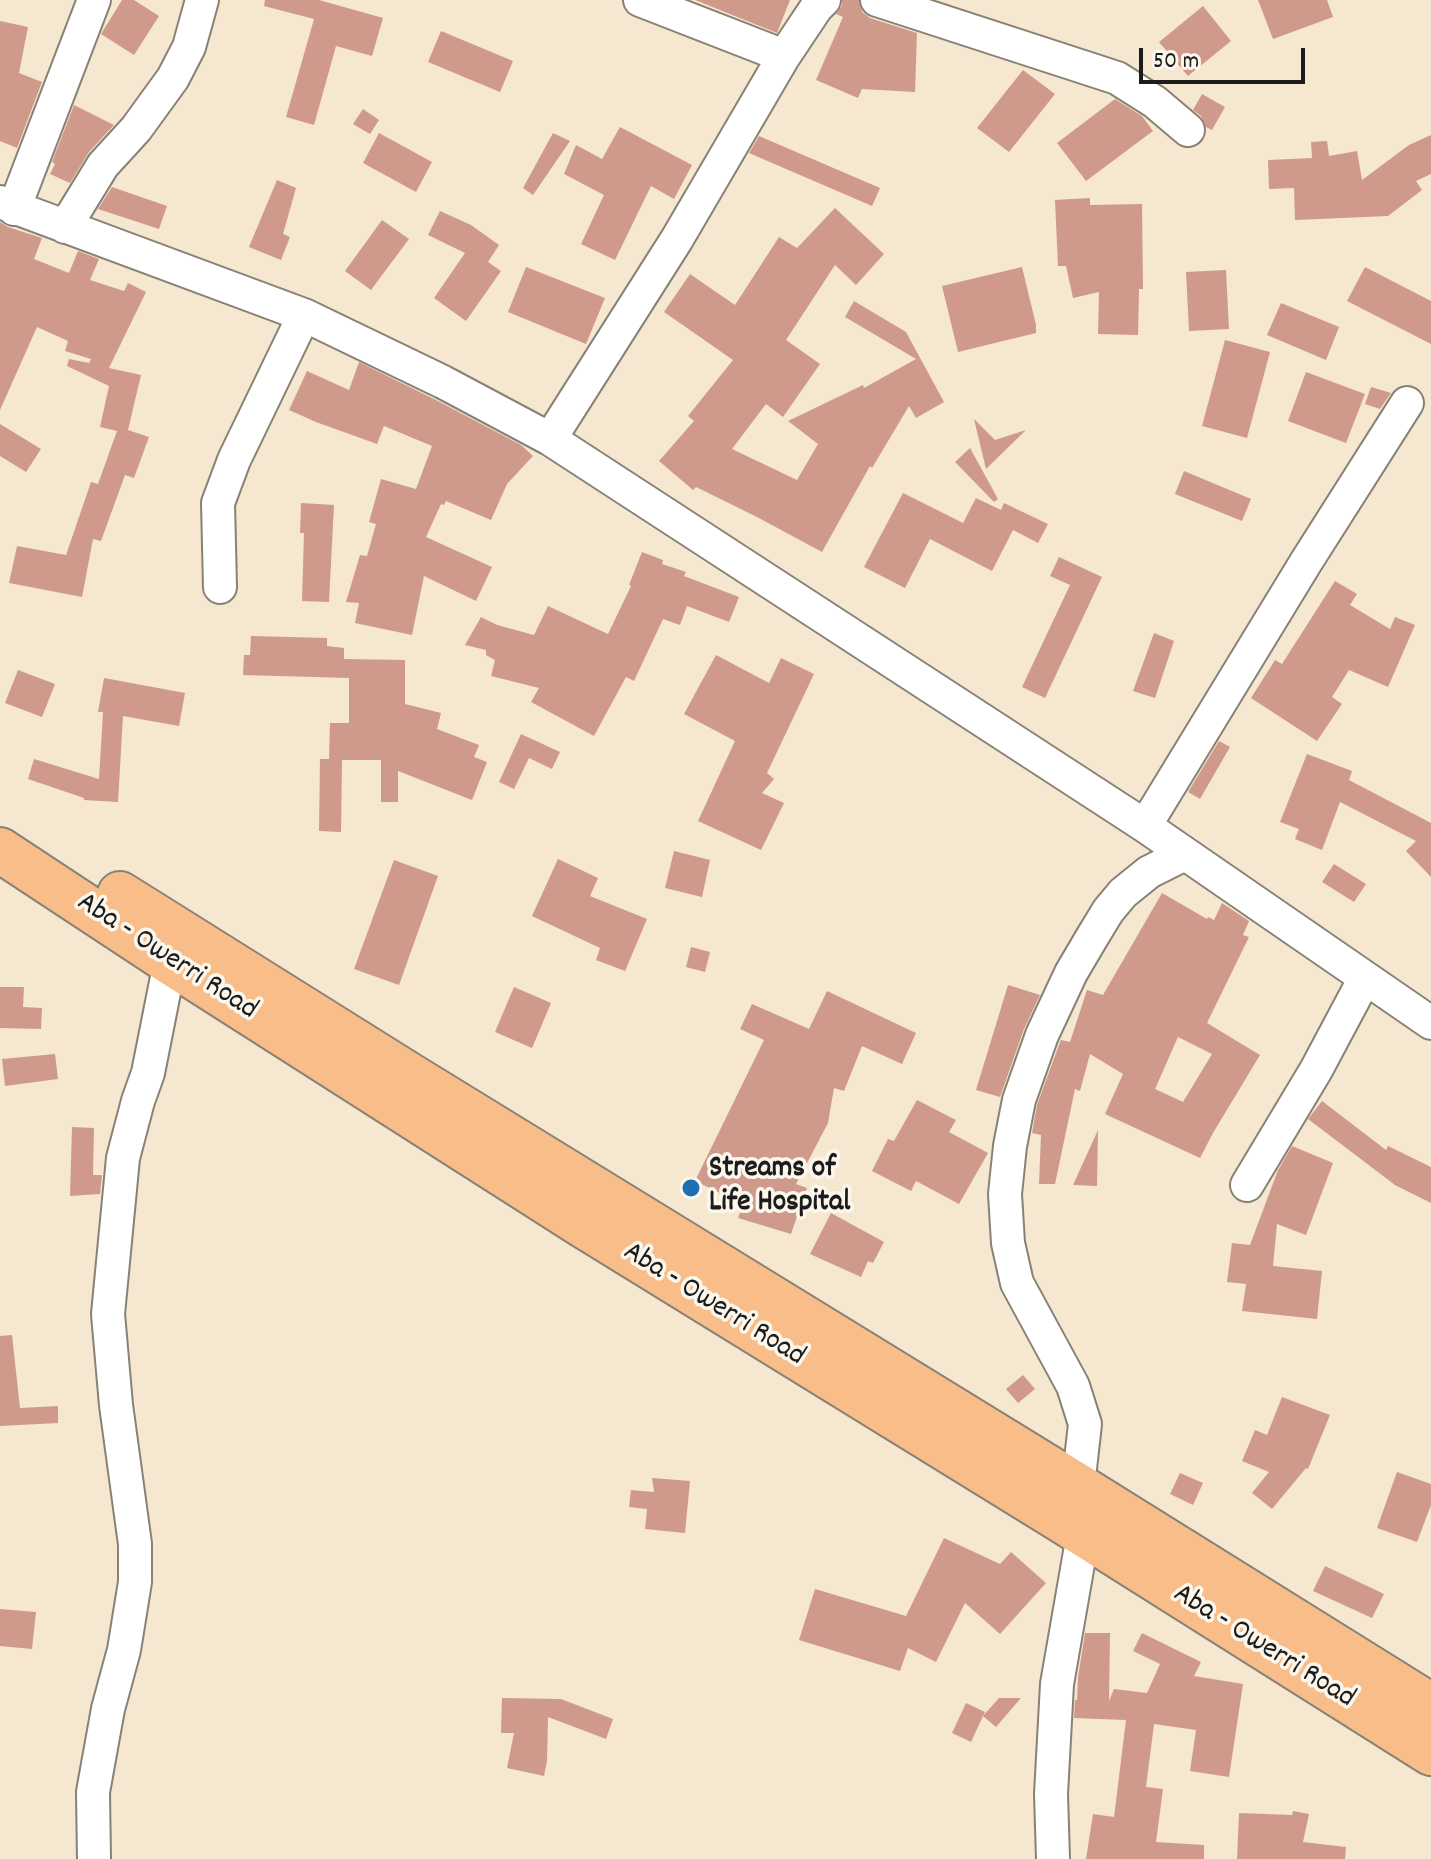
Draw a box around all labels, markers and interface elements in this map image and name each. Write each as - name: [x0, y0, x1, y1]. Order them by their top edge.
- scale bar: [1143, 32, 1309, 82]
- text: 50 m: [1153, 45, 1199, 79]
- street label: Aba - Owerri Road: [69, 886, 263, 1030]
- place label: Streams of Life Hospital: [709, 1153, 850, 1224]
- marker: Streams of Life Hospital: [680, 1177, 702, 1199]
- street label: Aba - Owerri Road: [615, 1236, 811, 1376]
- street label: Aba - Owerri Road: [1165, 1578, 1361, 1718]

